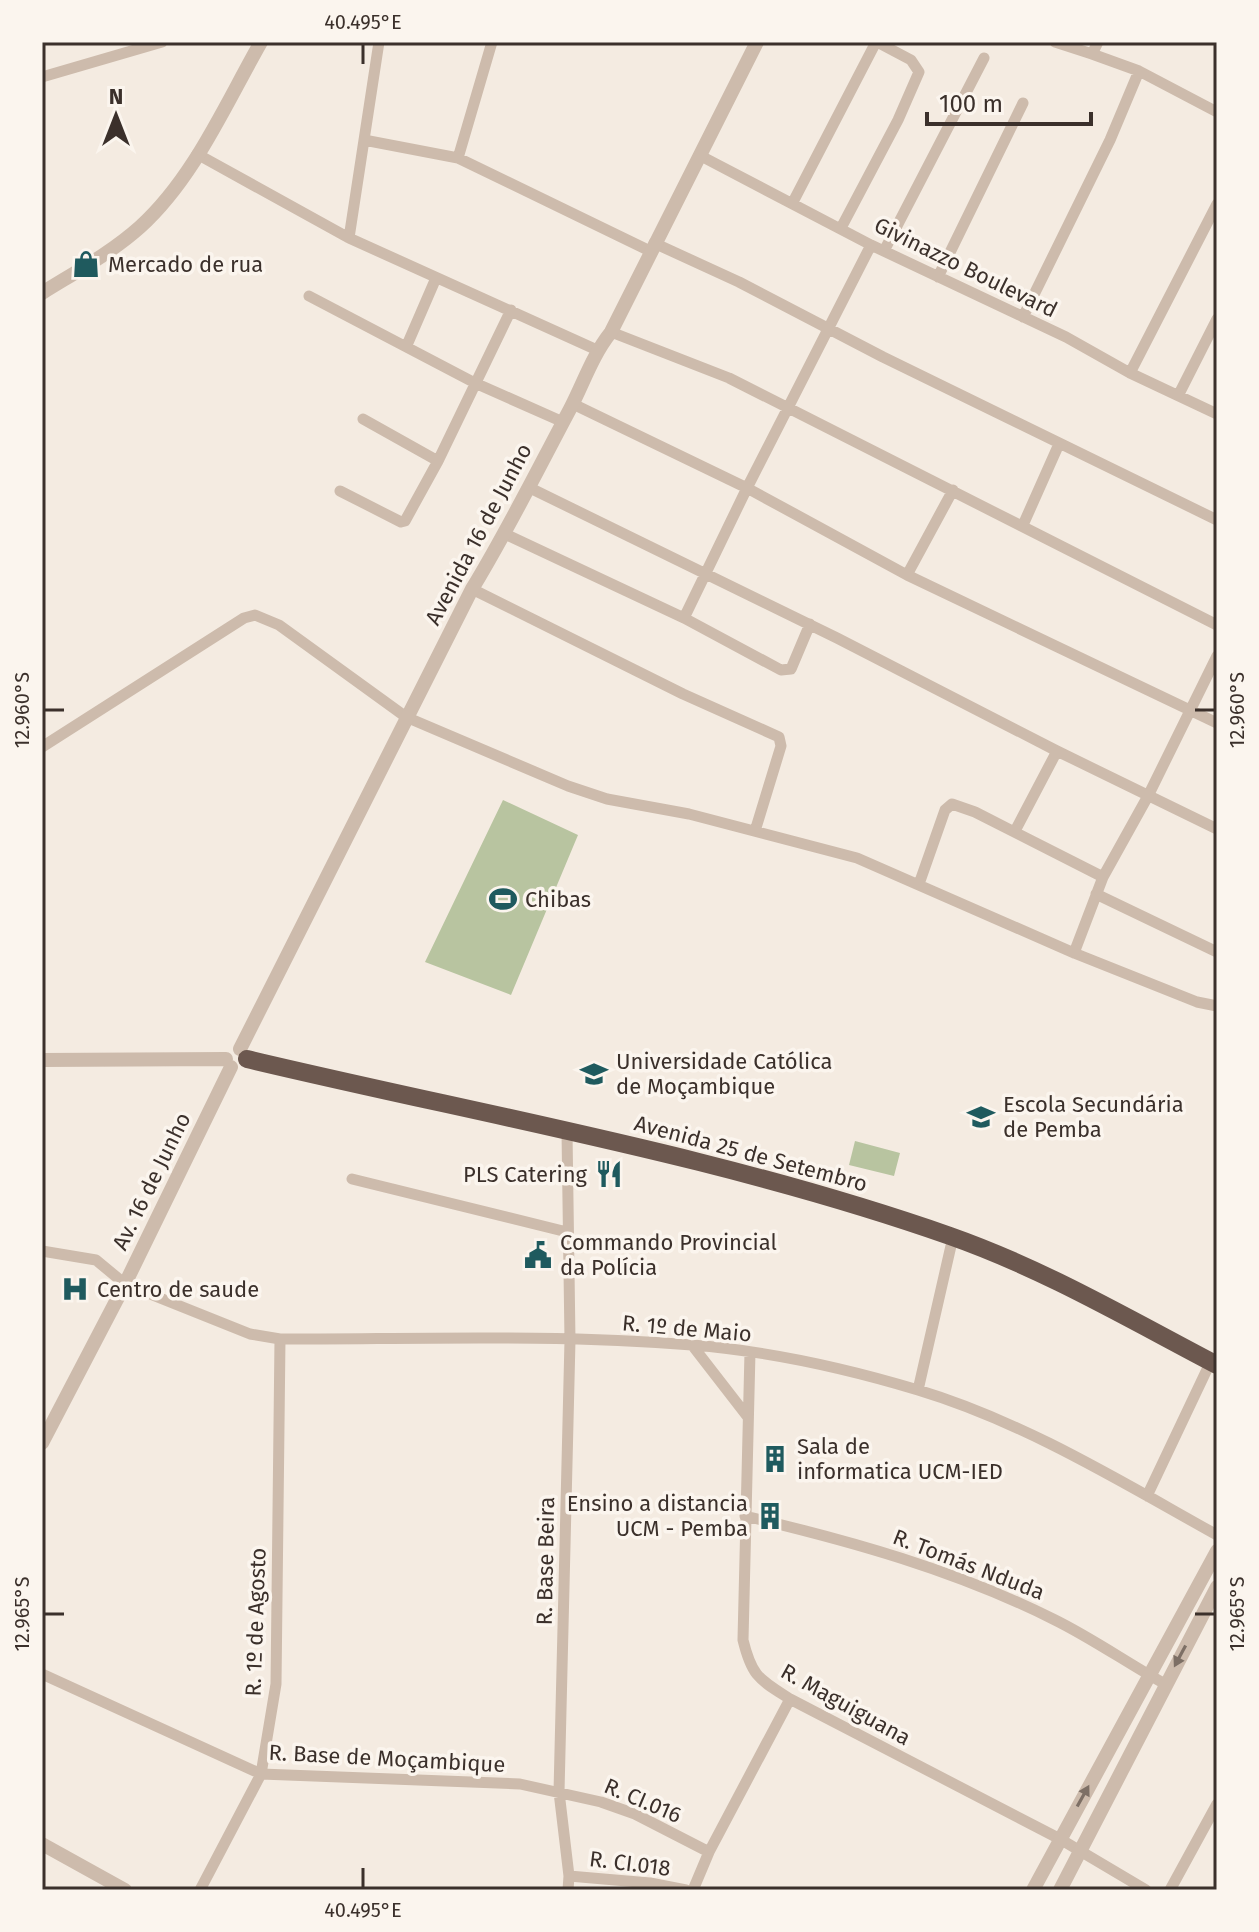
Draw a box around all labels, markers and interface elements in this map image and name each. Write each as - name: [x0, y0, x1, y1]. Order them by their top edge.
- text: 40.495°E: [324, 10, 402, 34]
- north arrow: [76, 76, 156, 156]
- scale bar: [927, 76, 1091, 126]
- text: N: [109, 83, 123, 110]
- text: 100 m: [939, 90, 1003, 118]
- street label: Givinazzo Boulevard: [870, 211, 1062, 324]
- shop icon: Mercado de rua: [71, 249, 101, 279]
- place label: Mercado de rua: [108, 251, 263, 278]
- street label: Avenida 16 de Junho: [419, 439, 538, 630]
- text: 12.960°S: [10, 672, 34, 748]
- text: 12.960°S: [1225, 672, 1249, 748]
- sports icon: Chibas: [488, 884, 518, 914]
- place label: Chibas: [525, 886, 591, 913]
- place label: Universidade Católica de Moçambique: [616, 1048, 833, 1100]
- school or university icon: Universidade Católica de Moçambique: [579, 1059, 609, 1089]
- place label: Escola Secundária de Pemba: [1003, 1091, 1184, 1143]
- school or university icon: Escola Secundária de Pemba: [966, 1102, 996, 1132]
- street label: Av. 16 de Junho: [106, 1108, 196, 1254]
- street label: Avenida 25 de Setembro: [631, 1109, 870, 1198]
- restaurant icon: PLS Catering: [594, 1159, 624, 1189]
- place label: PLS Catering: [463, 1161, 588, 1188]
- place label: Commando Provincial da Polícia: [560, 1229, 777, 1281]
- public building icon: Commando Provincial da Polícia: [523, 1240, 553, 1270]
- hospital icon: Centro de saude: [60, 1274, 90, 1304]
- place label: Centro de saude: [97, 1276, 259, 1303]
- street label: R. 1º de Maio: [621, 1309, 753, 1348]
- place label: Sala de informatica UCM-IED: [797, 1433, 1003, 1485]
- building icon: Sala de informatica UCM-IED: [760, 1444, 790, 1474]
- place label: Ensino a distancia UCM - Pemba: [567, 1490, 748, 1542]
- street label: R. Base Beira: [531, 1496, 560, 1626]
- building icon: Ensino a distancia UCM - Pemba: [755, 1501, 785, 1531]
- street label: R. Tomás Nduda: [889, 1523, 1048, 1606]
- street label: R. 1º de Agosto: [239, 1547, 272, 1697]
- text: 12.965°S: [10, 1576, 34, 1652]
- text: 12.965°S: [1225, 1576, 1249, 1652]
- one-way arrow: [1173, 1645, 1187, 1667]
- street label: R. Maguiguana: [776, 1658, 915, 1751]
- street label: R. Base de Moçambique: [268, 1739, 506, 1778]
- street label: R. CI.016: [600, 1772, 685, 1829]
- one-way arrow: [1076, 1785, 1090, 1808]
- street label: R. CI.018: [588, 1845, 672, 1882]
- text: 40.495°E: [324, 1898, 402, 1922]

